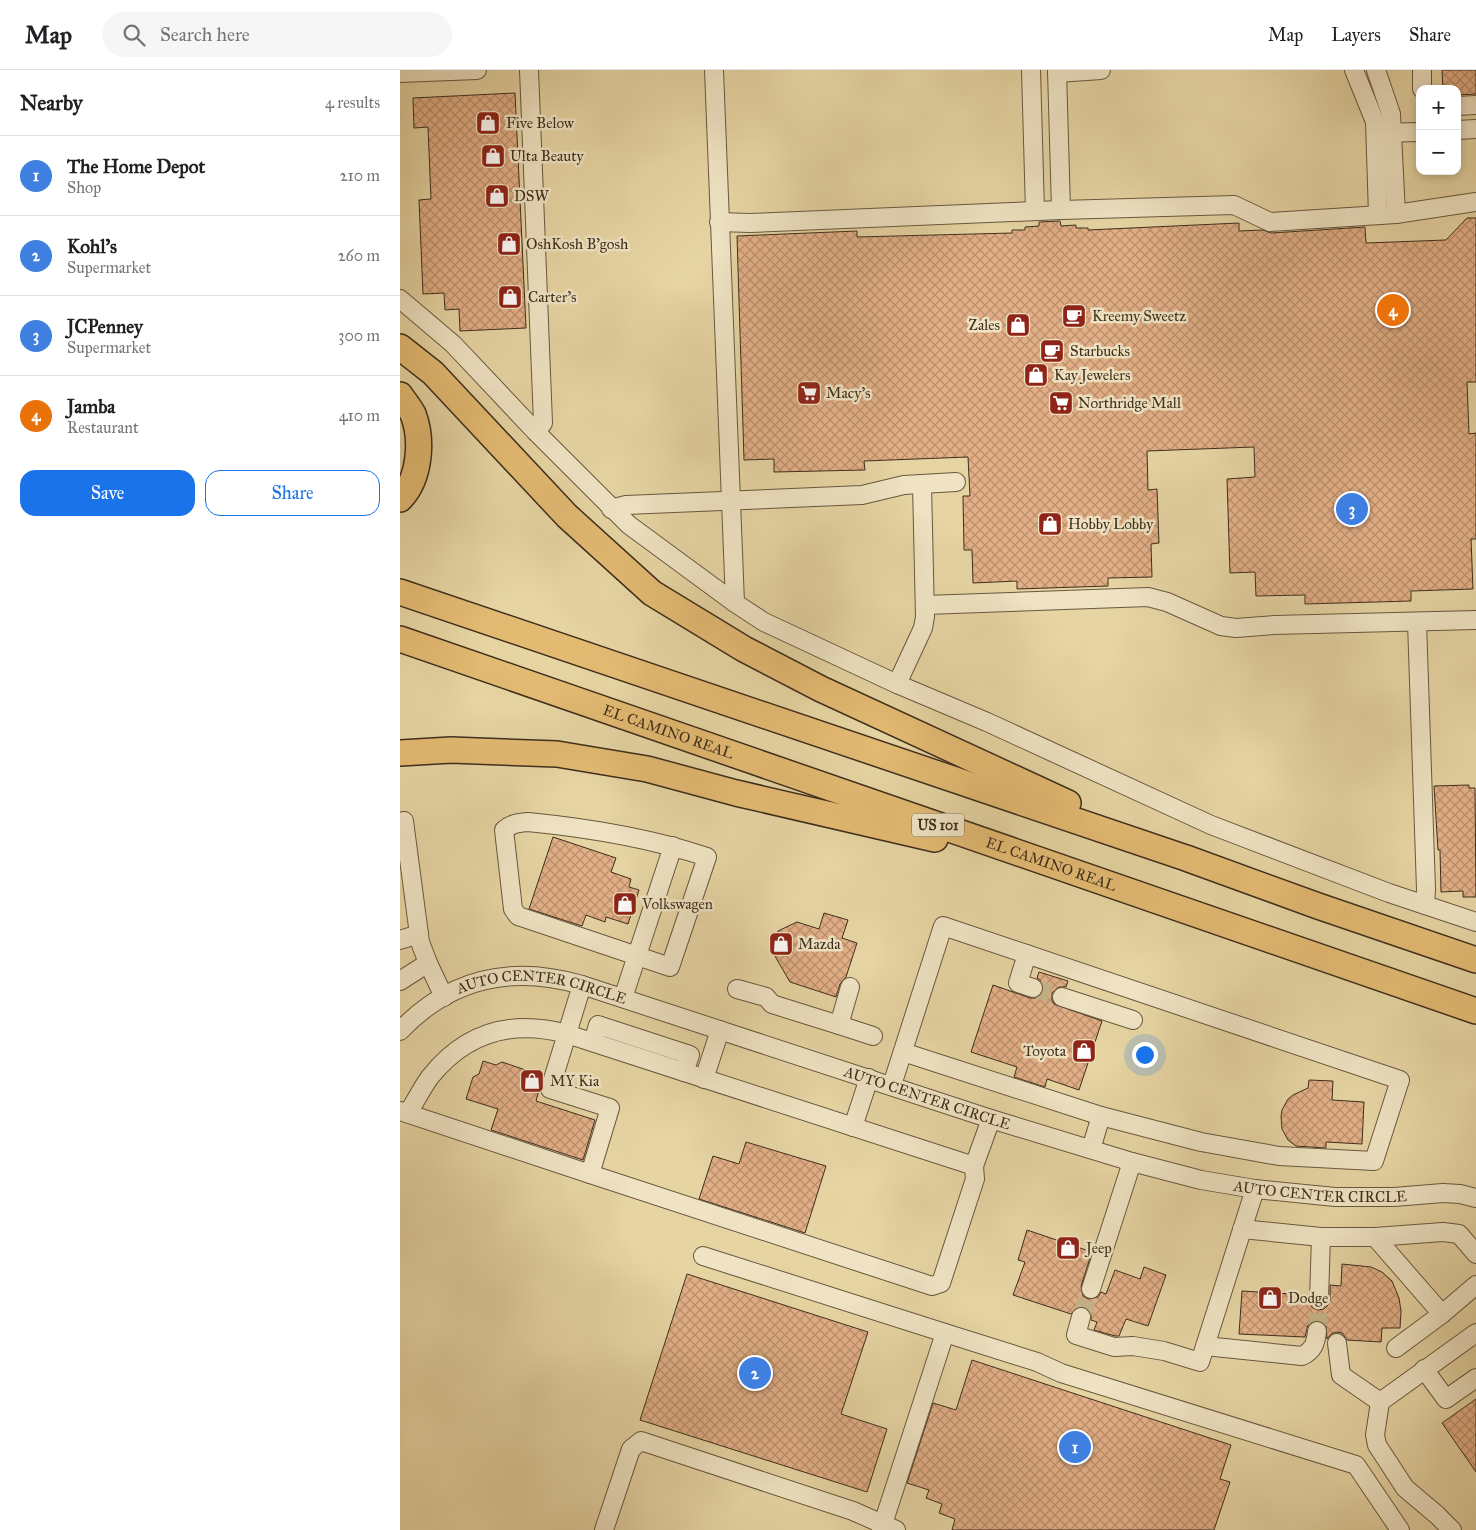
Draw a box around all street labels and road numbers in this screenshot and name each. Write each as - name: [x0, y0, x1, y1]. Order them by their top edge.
- street label: EL CAMINO REAL: [601, 701, 736, 763]
- road number: US 101: [912, 814, 964, 836]
- street label: EL CAMINO REAL: [983, 833, 1119, 895]
- street label: AUTO CENTER CIRCLE: [453, 967, 629, 1008]
- street label: AUTO CENTER CIRCLE: [841, 1062, 1013, 1133]
- street label: AUTO CENTER CIRCLE: [1231, 1176, 1408, 1206]

